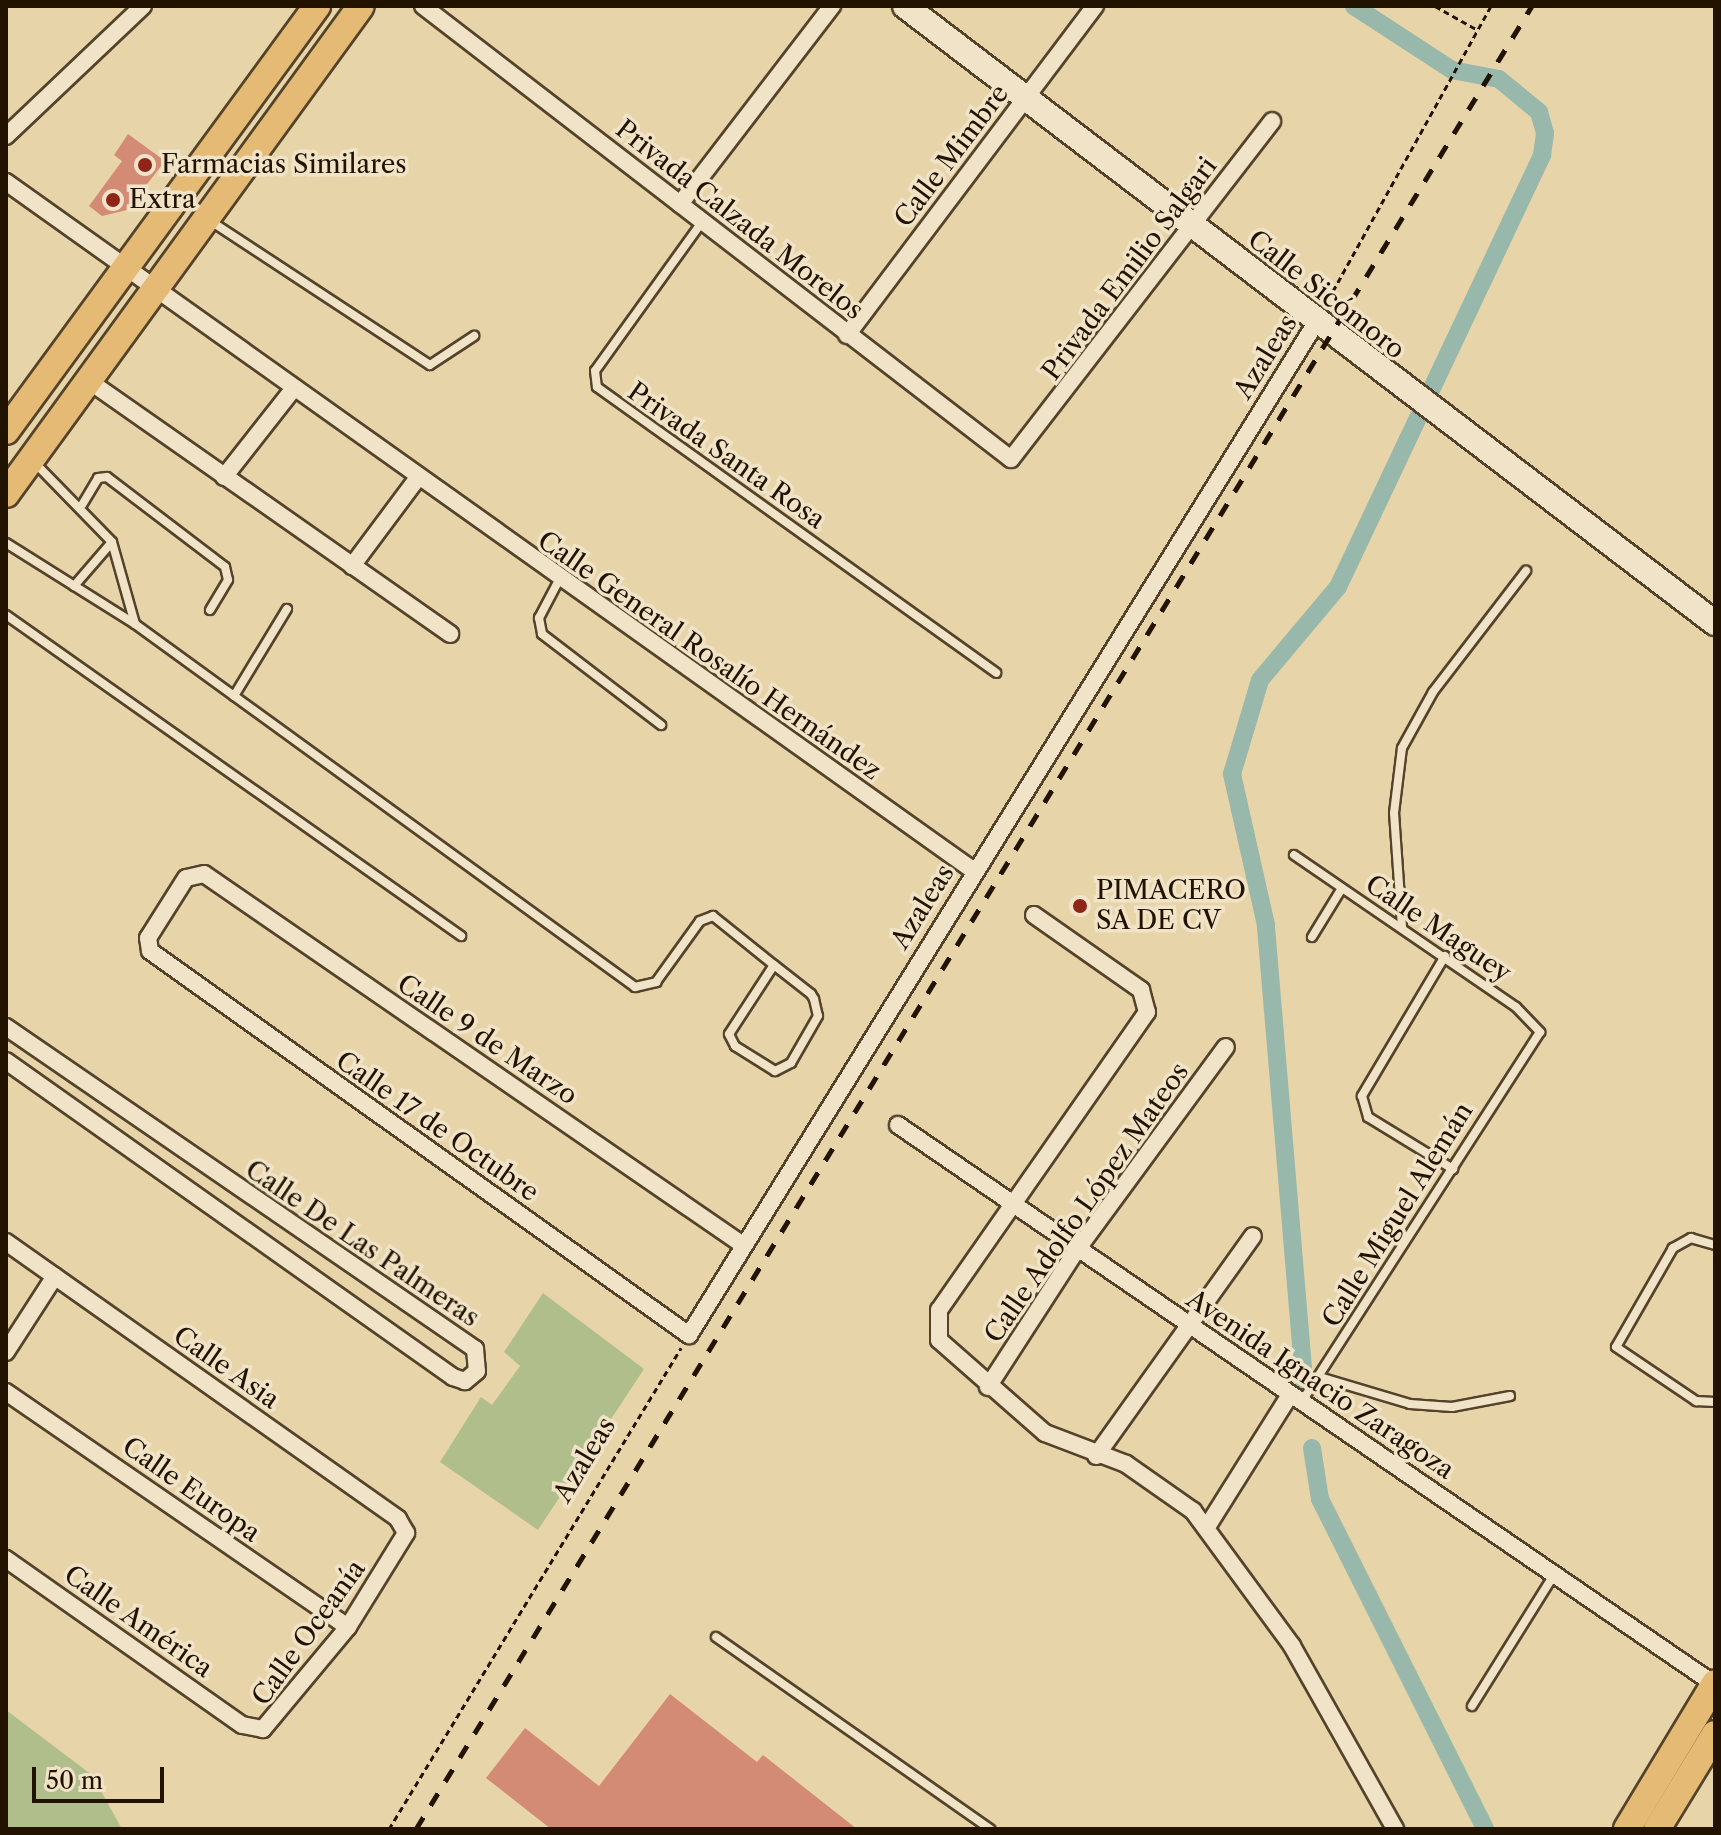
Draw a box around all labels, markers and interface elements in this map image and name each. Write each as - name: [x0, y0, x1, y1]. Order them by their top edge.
- street label: Calle Mimbre: [888, 79, 1016, 233]
- street label: Privada Calzada Morelos: [609, 113, 869, 327]
- place label: Farmacias Similares: [161, 149, 407, 181]
- street label: Privada Emilio Salgari: [1036, 151, 1224, 387]
- marker: Farmacias Similares: [136, 156, 154, 174]
- place label: Extra: [129, 184, 196, 216]
- marker: Extra: [104, 191, 122, 209]
- street label: Calle Sicómoro: [1241, 224, 1411, 366]
- street label: Azaleas: [1228, 309, 1304, 405]
- street label: Privada Santa Rosa: [621, 376, 831, 536]
- street label: Calle General Rosalío Hernández: [531, 525, 887, 787]
- street label: Azaleas: [885, 859, 961, 955]
- street label: Calle Maguey: [1359, 869, 1517, 989]
- place label: PIMACERO SA DE CV: [1096, 875, 1246, 936]
- marker: PIMACERO SA DE CV: [1071, 897, 1089, 915]
- street label: Calle 9 de Marzo: [391, 968, 583, 1112]
- street label: Calle 17 de Octubre: [330, 1045, 544, 1209]
- street label: Calle Adolfo López Mateos: [978, 1057, 1196, 1349]
- street label: Calle Miguel Alemán: [1316, 1097, 1480, 1333]
- street label: Calle De Las Palmeras: [239, 1154, 485, 1334]
- street label: Avenida Ignacio Zaragoza: [1180, 1284, 1460, 1486]
- street label: Calle Asia: [167, 1320, 285, 1416]
- street label: Azaleas: [547, 1412, 623, 1508]
- street label: Calle Europa: [116, 1431, 266, 1549]
- street label: Calle Oceanía: [246, 1554, 372, 1712]
- street label: Calle América: [57, 1559, 219, 1685]
- scale bar: [36, 1751, 168, 1801]
- text: 50 m: [46, 1766, 103, 1795]

